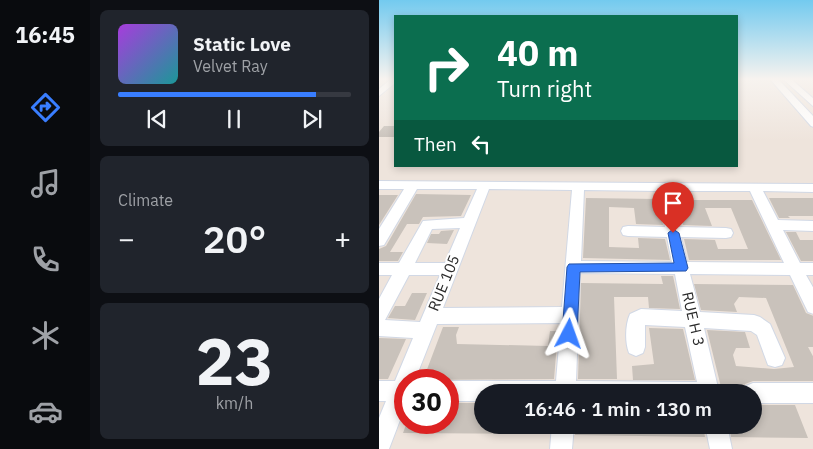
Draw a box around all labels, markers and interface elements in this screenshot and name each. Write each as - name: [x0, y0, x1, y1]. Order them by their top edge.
- text: 16:45: [15, 20, 75, 49]
- text: 40 m: [497, 30, 579, 76]
- text: Static Love: [193, 32, 291, 56]
- icon: right: [414, 35, 479, 100]
- text: Velvet Ray: [193, 56, 268, 76]
- text: Turn right: [497, 74, 592, 103]
- icon: directions: [28, 90, 63, 125]
- icon: previous: [143, 105, 171, 133]
- icon: pause: [220, 105, 248, 133]
- icon: next: [298, 105, 326, 133]
- icon: left: [467, 130, 495, 158]
- text: Then: [414, 132, 457, 156]
- icon: music: [28, 166, 63, 201]
- pin: [652, 182, 694, 233]
- icon: arrive: [659, 189, 687, 217]
- text: Climate: [118, 190, 173, 210]
- text: 20°: [203, 214, 266, 263]
- text: −: [118, 220, 135, 257]
- text: +: [334, 220, 351, 257]
- icon: phone: [28, 242, 63, 277]
- street label: RUE 105: [424, 252, 463, 314]
- street label: RUE H 3: [678, 290, 709, 348]
- position arrow: [542, 307, 594, 359]
- icon: climate: [28, 318, 63, 353]
- text: 23: [195, 318, 274, 403]
- speed limit sign: 30: [394, 369, 459, 434]
- text: km/h: [216, 393, 253, 413]
- icon: car: [28, 394, 63, 429]
- text: 16:46 · 1 min · 130 m: [524, 397, 712, 421]

